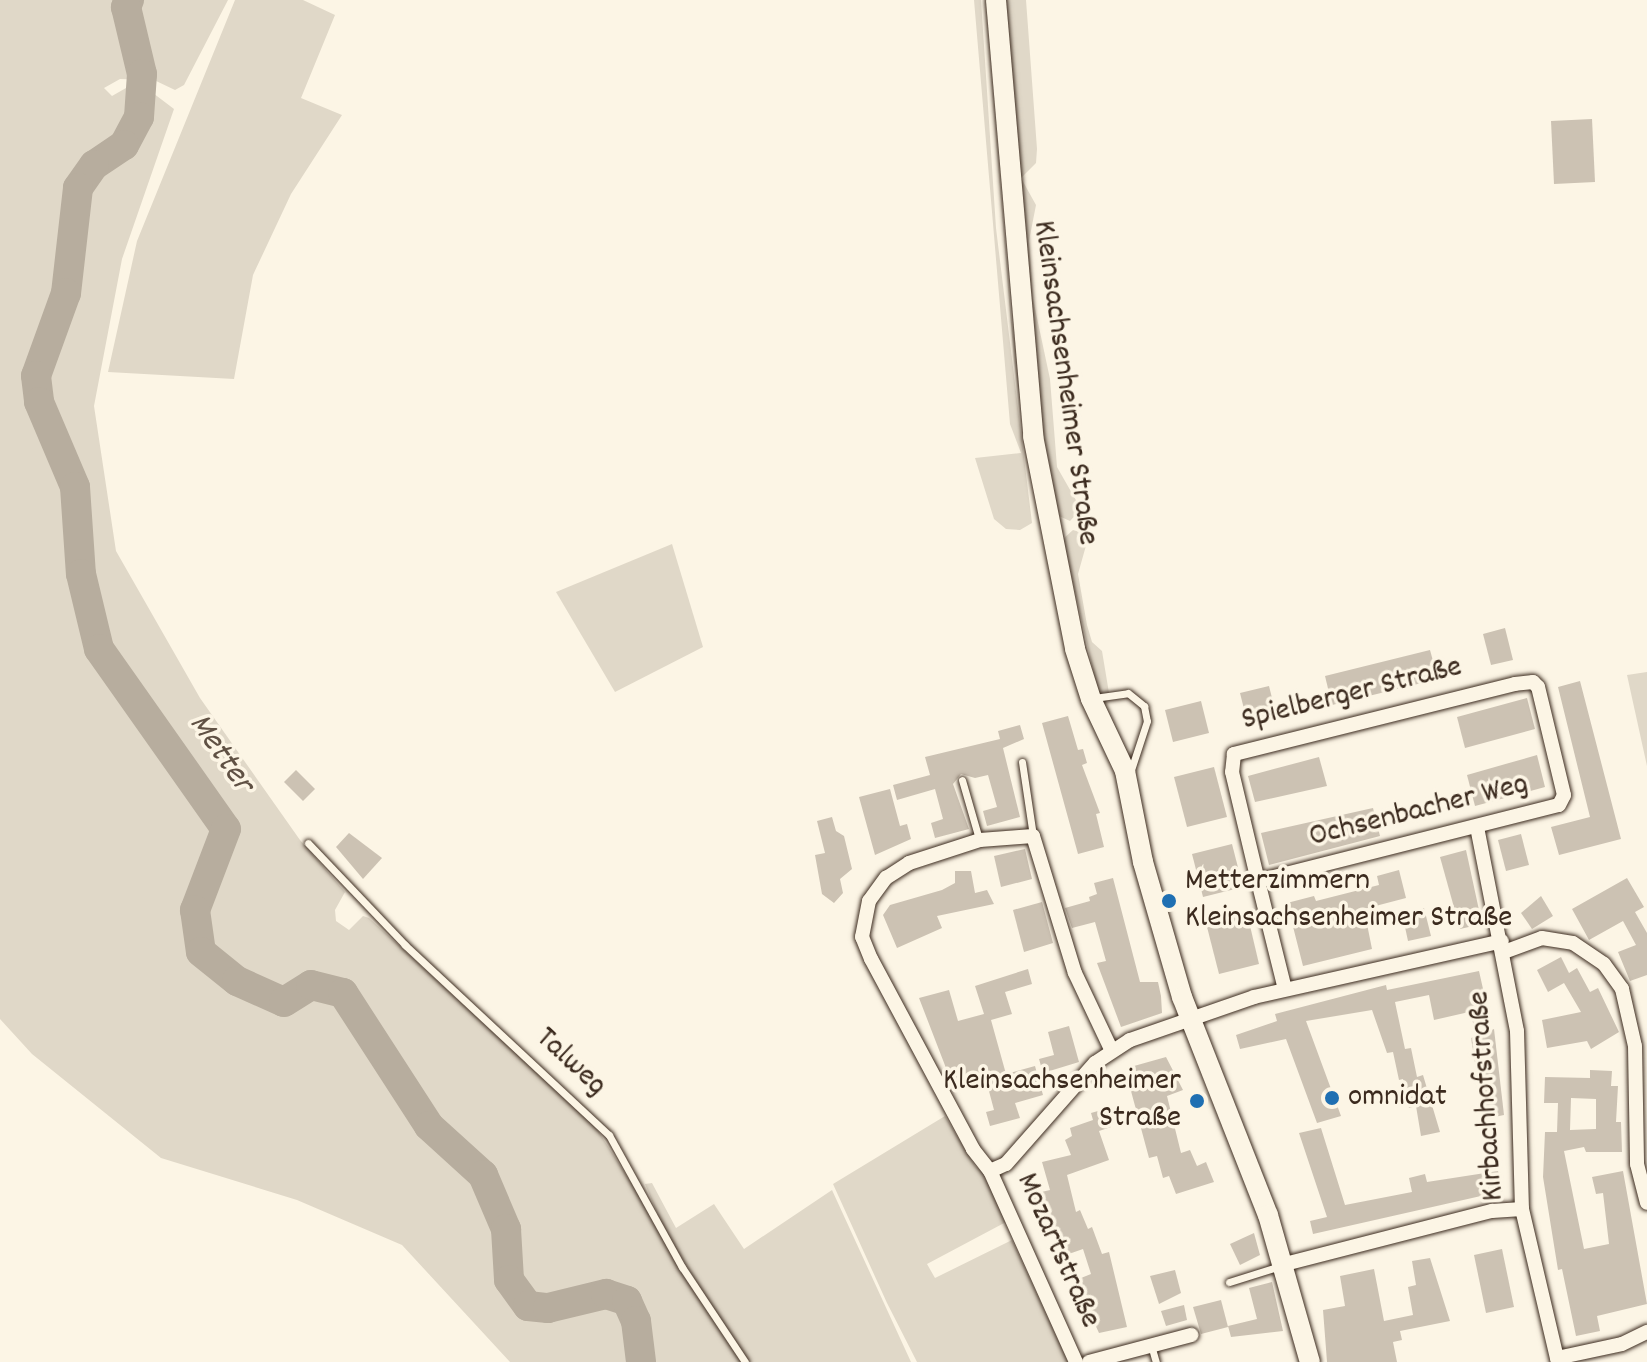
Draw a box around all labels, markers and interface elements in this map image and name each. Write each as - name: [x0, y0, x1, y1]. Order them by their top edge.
- street label: Kleinsachsenheimer Straße: [1022, 218, 1106, 548]
- street label: Spielberger Straße: [1238, 649, 1466, 741]
- water label: Metter: [178, 706, 262, 802]
- street label: Ochsenbacher Weg: [1306, 766, 1532, 858]
- place label: Metterzimmern Kleinsachsenheimer Straße: [1185, 864, 1512, 939]
- marker: Metterzimmern Kleinsachsenheimer Straße: [1160, 892, 1178, 910]
- street label: Kirbachhofstraße: [1462, 990, 1514, 1202]
- street label: Talweg: [526, 1020, 614, 1106]
- place label: Kleinsachsenheimer Straße: [943, 1064, 1181, 1139]
- place label: omnidat: [1348, 1079, 1447, 1117]
- marker: omnidat: [1323, 1089, 1341, 1107]
- marker: Kleinsachsenheimer Straße: [1188, 1092, 1206, 1110]
- street label: Mozartstraße: [1006, 1168, 1108, 1334]

